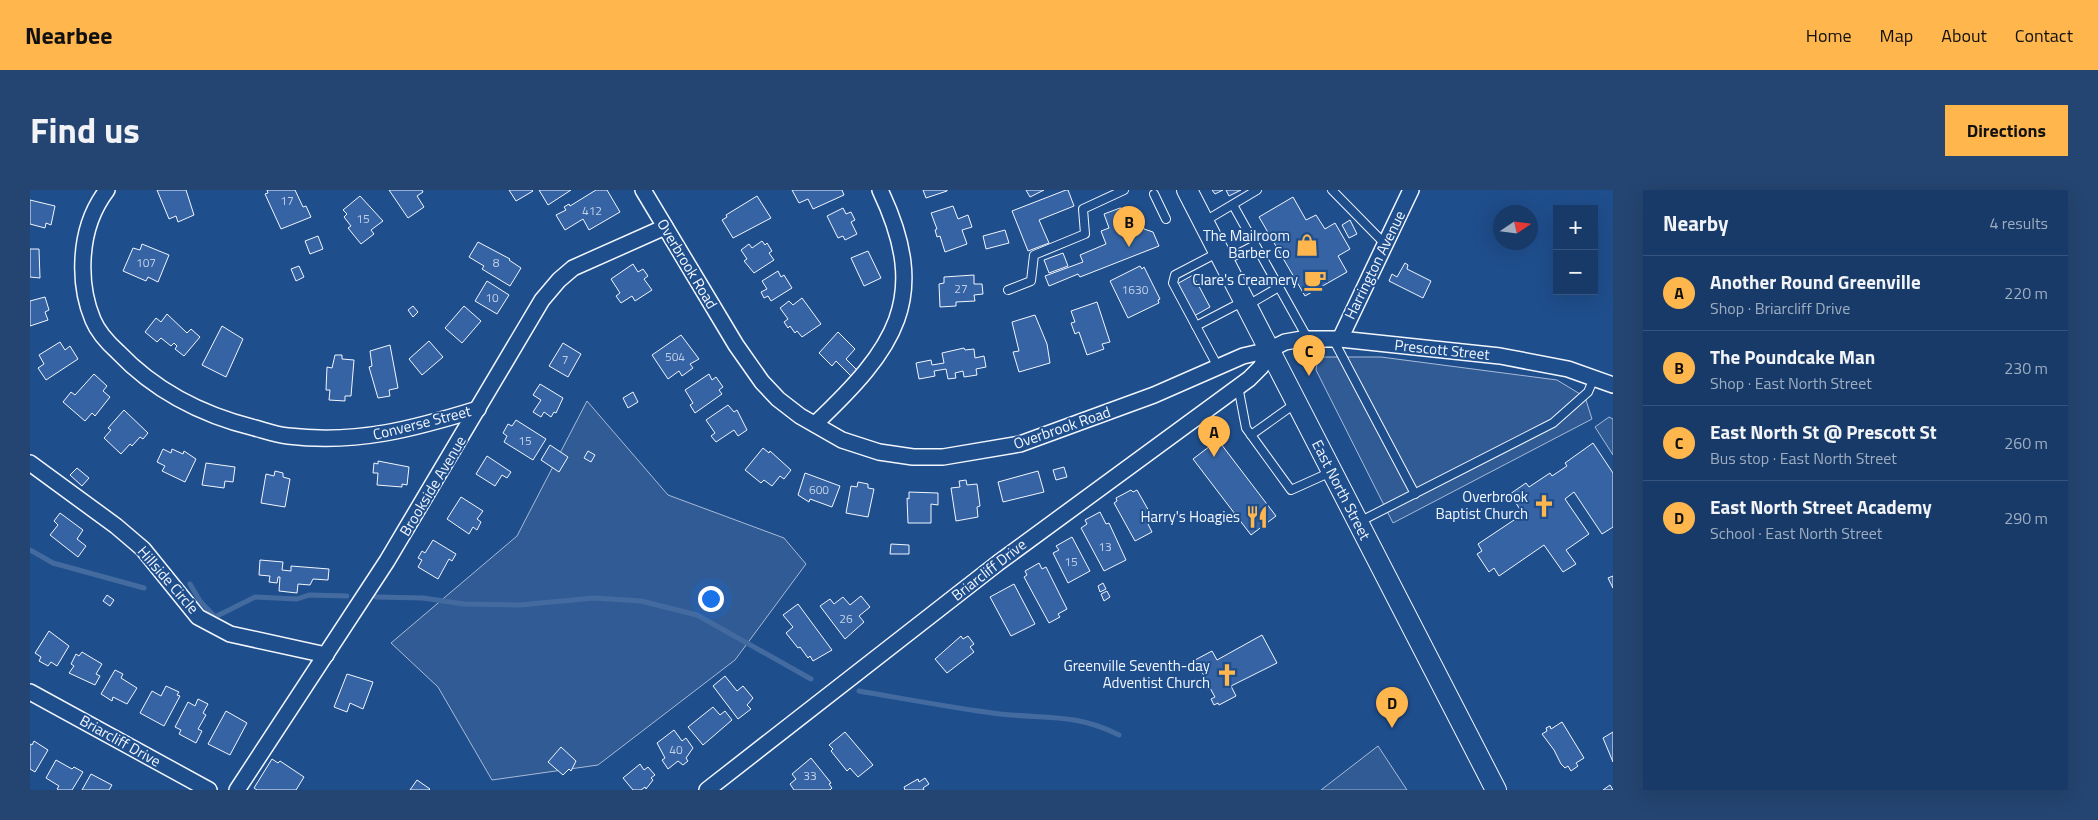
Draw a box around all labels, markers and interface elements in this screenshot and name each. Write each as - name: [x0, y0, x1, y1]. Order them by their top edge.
- text: Nearbee: [25, 17, 112, 53]
- text: Home: [1806, 22, 1852, 49]
- text: Map: [1880, 22, 1913, 49]
- text: About: [1941, 22, 1987, 49]
- text: Contact: [2015, 22, 2073, 49]
- text: Find us: [30, 103, 140, 157]
- button: Directions: [1945, 105, 2068, 156]
- house number: 17: [280, 191, 294, 210]
- house number: 412: [582, 201, 602, 220]
- north arrow: [1493, 205, 1538, 250]
- map controls: [1553, 205, 1598, 295]
- button: +: [1553, 205, 1598, 250]
- pin: B: [1113, 206, 1145, 247]
- street label: Harrington Avenue: [1338, 206, 1411, 323]
- text: Nearby: [1663, 207, 1728, 239]
- house number: 15: [356, 209, 370, 228]
- text: 4 results: [1989, 211, 2048, 235]
- street label: Overbrook Road: [651, 214, 723, 313]
- place label: The Mailroom Barber Co: [1203, 224, 1290, 264]
- shop icon: The Mailroom Barber Co: [1294, 232, 1320, 258]
- button: −: [1553, 250, 1598, 295]
- house number: 107: [136, 253, 156, 272]
- house number: 8: [493, 253, 500, 272]
- cafe icon: Clare's Creamery: [1302, 267, 1328, 293]
- text: Another Round Greenville: [1710, 267, 1921, 296]
- place label: Clare's Creamery: [1192, 268, 1298, 291]
- house number: 27: [954, 279, 968, 298]
- house number: 1630: [1122, 280, 1149, 299]
- text: A: [1674, 281, 1684, 305]
- text: 220 m: [2004, 281, 2048, 305]
- house number: 10: [485, 288, 499, 307]
- text: Shop · Briarcliff Drive: [1710, 296, 1850, 320]
- street label: Prescott Street: [1393, 333, 1491, 366]
- pin: C: [1293, 335, 1325, 376]
- text: The Poundcake Man: [1710, 342, 1875, 371]
- house number: 504: [665, 347, 685, 366]
- house number: 7: [562, 350, 568, 369]
- text: B: [1674, 356, 1684, 380]
- text: 230 m: [2004, 356, 2048, 380]
- text: Shop · East North Street: [1710, 371, 1872, 395]
- street label: Converse Street: [370, 399, 474, 446]
- street label: Overbrook Road: [1010, 400, 1114, 455]
- pin: A: [1198, 416, 1230, 457]
- text: East North St @ Prescott St: [1710, 417, 1937, 446]
- street label: Brookside Avenue: [394, 431, 472, 540]
- house number: 15: [518, 431, 532, 450]
- text: C: [1675, 431, 1683, 455]
- text: 260 m: [2004, 431, 2048, 455]
- street label: East North Street: [1306, 436, 1377, 545]
- text: Bus stop · East North Street: [1710, 446, 1897, 470]
- house number: 600: [809, 480, 829, 499]
- place label: Overbrook Baptist Church: [1435, 485, 1528, 525]
- text: East North Street Academy: [1710, 492, 1932, 521]
- church icon: Overbrook Baptist Church: [1531, 493, 1557, 519]
- restaurant icon: Harry's Hoagies: [1244, 504, 1270, 530]
- place label: Harry's Hoagies: [1140, 505, 1240, 528]
- text: D: [1674, 506, 1684, 530]
- text: 290 m: [2004, 506, 2048, 530]
- text: School · East North Street: [1710, 521, 1882, 545]
- street label: Briarcliff Drive: [946, 533, 1031, 606]
- house number: 13: [1098, 537, 1112, 556]
- street label: Hillside Circle: [132, 541, 204, 619]
- house number: 15: [1064, 552, 1078, 571]
- your location: [698, 586, 724, 612]
- house number: 26: [839, 609, 853, 628]
- place label: Greenville Seventh-day Adventist Church: [1064, 654, 1210, 694]
- church icon: Greenville Seventh-day Adventist Church: [1214, 662, 1240, 688]
- pin: D: [1376, 687, 1408, 728]
- street label: Briarcliff Drive: [75, 709, 165, 772]
- house number: 40: [669, 740, 683, 759]
- house number: 33: [803, 766, 817, 785]

